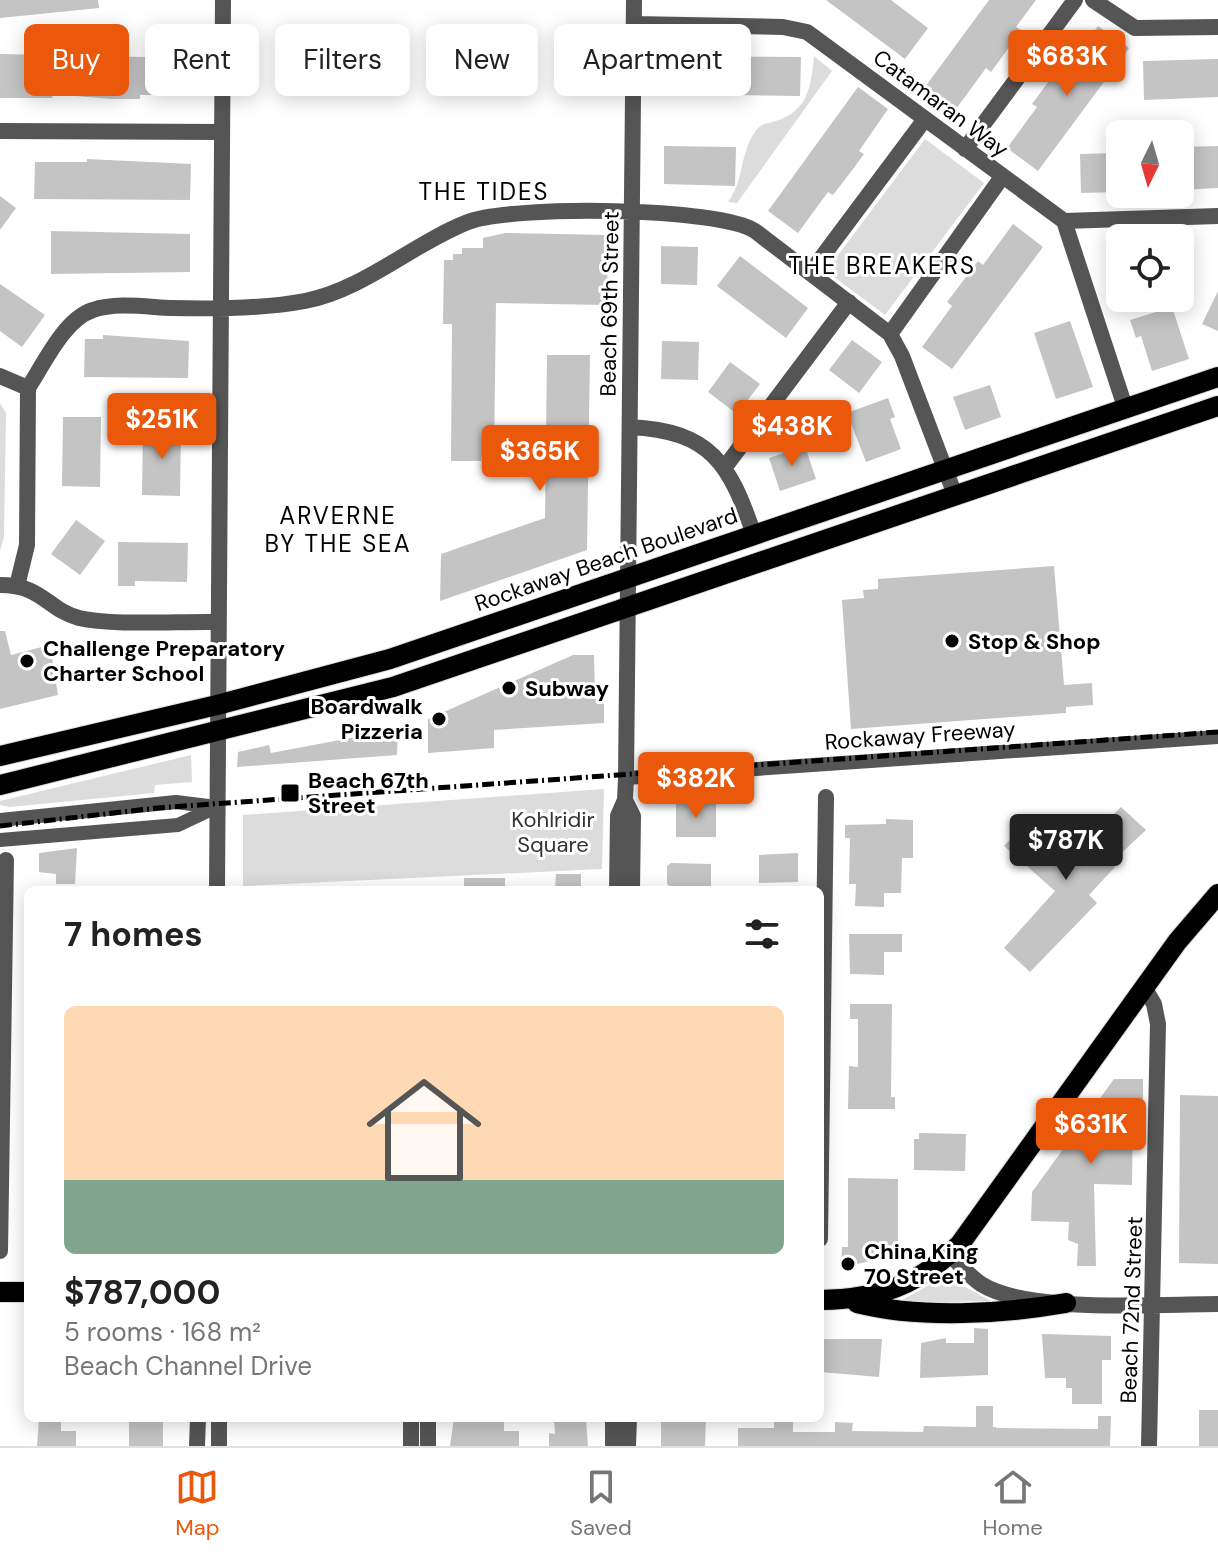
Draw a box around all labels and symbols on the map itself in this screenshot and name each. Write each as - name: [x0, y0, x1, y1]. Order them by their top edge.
- pin: $683K: [1011, 30, 1123, 98]
- street label: Catamaran Way: [867, 43, 1014, 164]
- north arrow: [1106, 120, 1194, 208]
- district label: THE TIDES: [419, 176, 549, 207]
- street label: Beach 69th Street: [593, 211, 626, 397]
- district label: THE BREAKERS: [788, 250, 976, 281]
- pin: $251K: [106, 393, 218, 461]
- pin: $438K: [736, 400, 848, 468]
- pin: $365K: [484, 425, 596, 493]
- district label: ARVERNE BY THE SEA: [264, 500, 412, 559]
- street label: Rockaway Beach Boulevard: [471, 501, 741, 618]
- place label: Stop & Shop: [968, 627, 1101, 656]
- marker: Stop & Shop: [943, 632, 961, 650]
- place label: Challenge Preparatory Charter School: [43, 634, 285, 688]
- marker: Challenge Preparatory Charter School: [18, 652, 36, 670]
- place label: Subway: [525, 674, 609, 703]
- marker: Subway: [500, 679, 518, 697]
- place label: Boardwalk Pizzeria: [310, 692, 423, 746]
- marker: Boardwalk Pizzeria: [430, 710, 448, 728]
- street label: Rockaway Freeway: [824, 714, 1016, 757]
- pin: $382K: [640, 752, 752, 820]
- place label: Beach 67th Street: [308, 766, 429, 820]
- marker: Beach 67th Street: [279, 782, 301, 804]
- park label: Kohlridir Square: [511, 805, 595, 859]
- pin: $787K: [1010, 814, 1122, 882]
- pin: $631K: [1035, 1098, 1147, 1166]
- street label: Beach 72nd Street: [1114, 1216, 1149, 1404]
- place label: China King 70 Street: [864, 1237, 979, 1291]
- marker: China King 70 Street: [839, 1255, 857, 1273]

